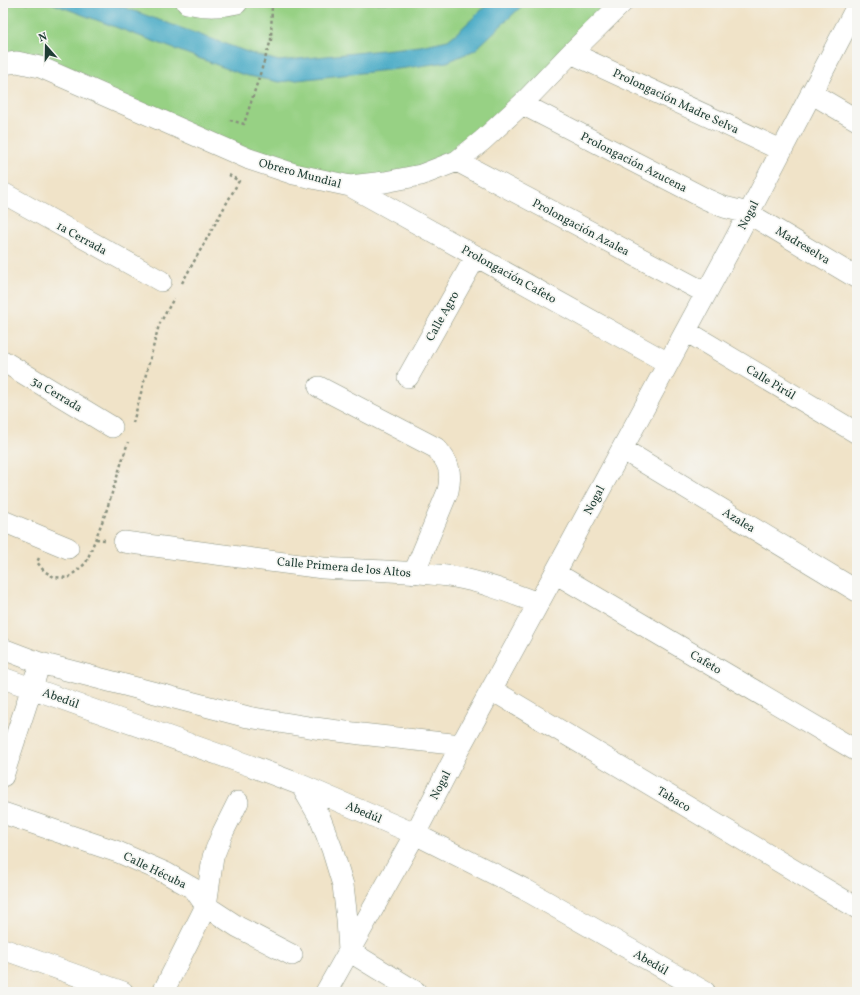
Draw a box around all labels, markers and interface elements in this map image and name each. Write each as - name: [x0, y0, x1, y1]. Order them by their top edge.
- north arrow: [26, 26, 66, 66]
- text: N: [37, 30, 49, 46]
- street label: Prolongación Madre Selva: [610, 66, 741, 138]
- street label: Prolongación Azucena: [577, 129, 690, 197]
- street label: Obrero Mundial: [257, 155, 343, 193]
- street label: Prolongación Azalea: [529, 195, 632, 260]
- street label: Nogal: [735, 198, 763, 233]
- street label: 1a Cerrada: [53, 218, 110, 259]
- street label: Madreselva: [772, 223, 833, 269]
- street label: Prolongación Cafeto: [458, 242, 559, 308]
- street label: Calle Agro: [423, 289, 463, 344]
- street label: Calle Pirúl: [743, 362, 799, 404]
- street label: 3a Cerrada: [28, 373, 85, 416]
- street label: Nogal: [581, 483, 609, 518]
- street label: Azalea: [719, 505, 758, 537]
- street label: Calle Primera de los Altos: [276, 554, 412, 582]
- street label: Cafeto: [687, 647, 724, 678]
- street label: Abedúl: [40, 685, 82, 713]
- street label: Nogal: [427, 768, 455, 803]
- street label: Tabaco: [654, 784, 693, 816]
- street label: Abedúl: [343, 798, 385, 828]
- street label: Calle Hécuba: [120, 849, 189, 893]
- street label: Abedúl: [630, 946, 671, 979]

